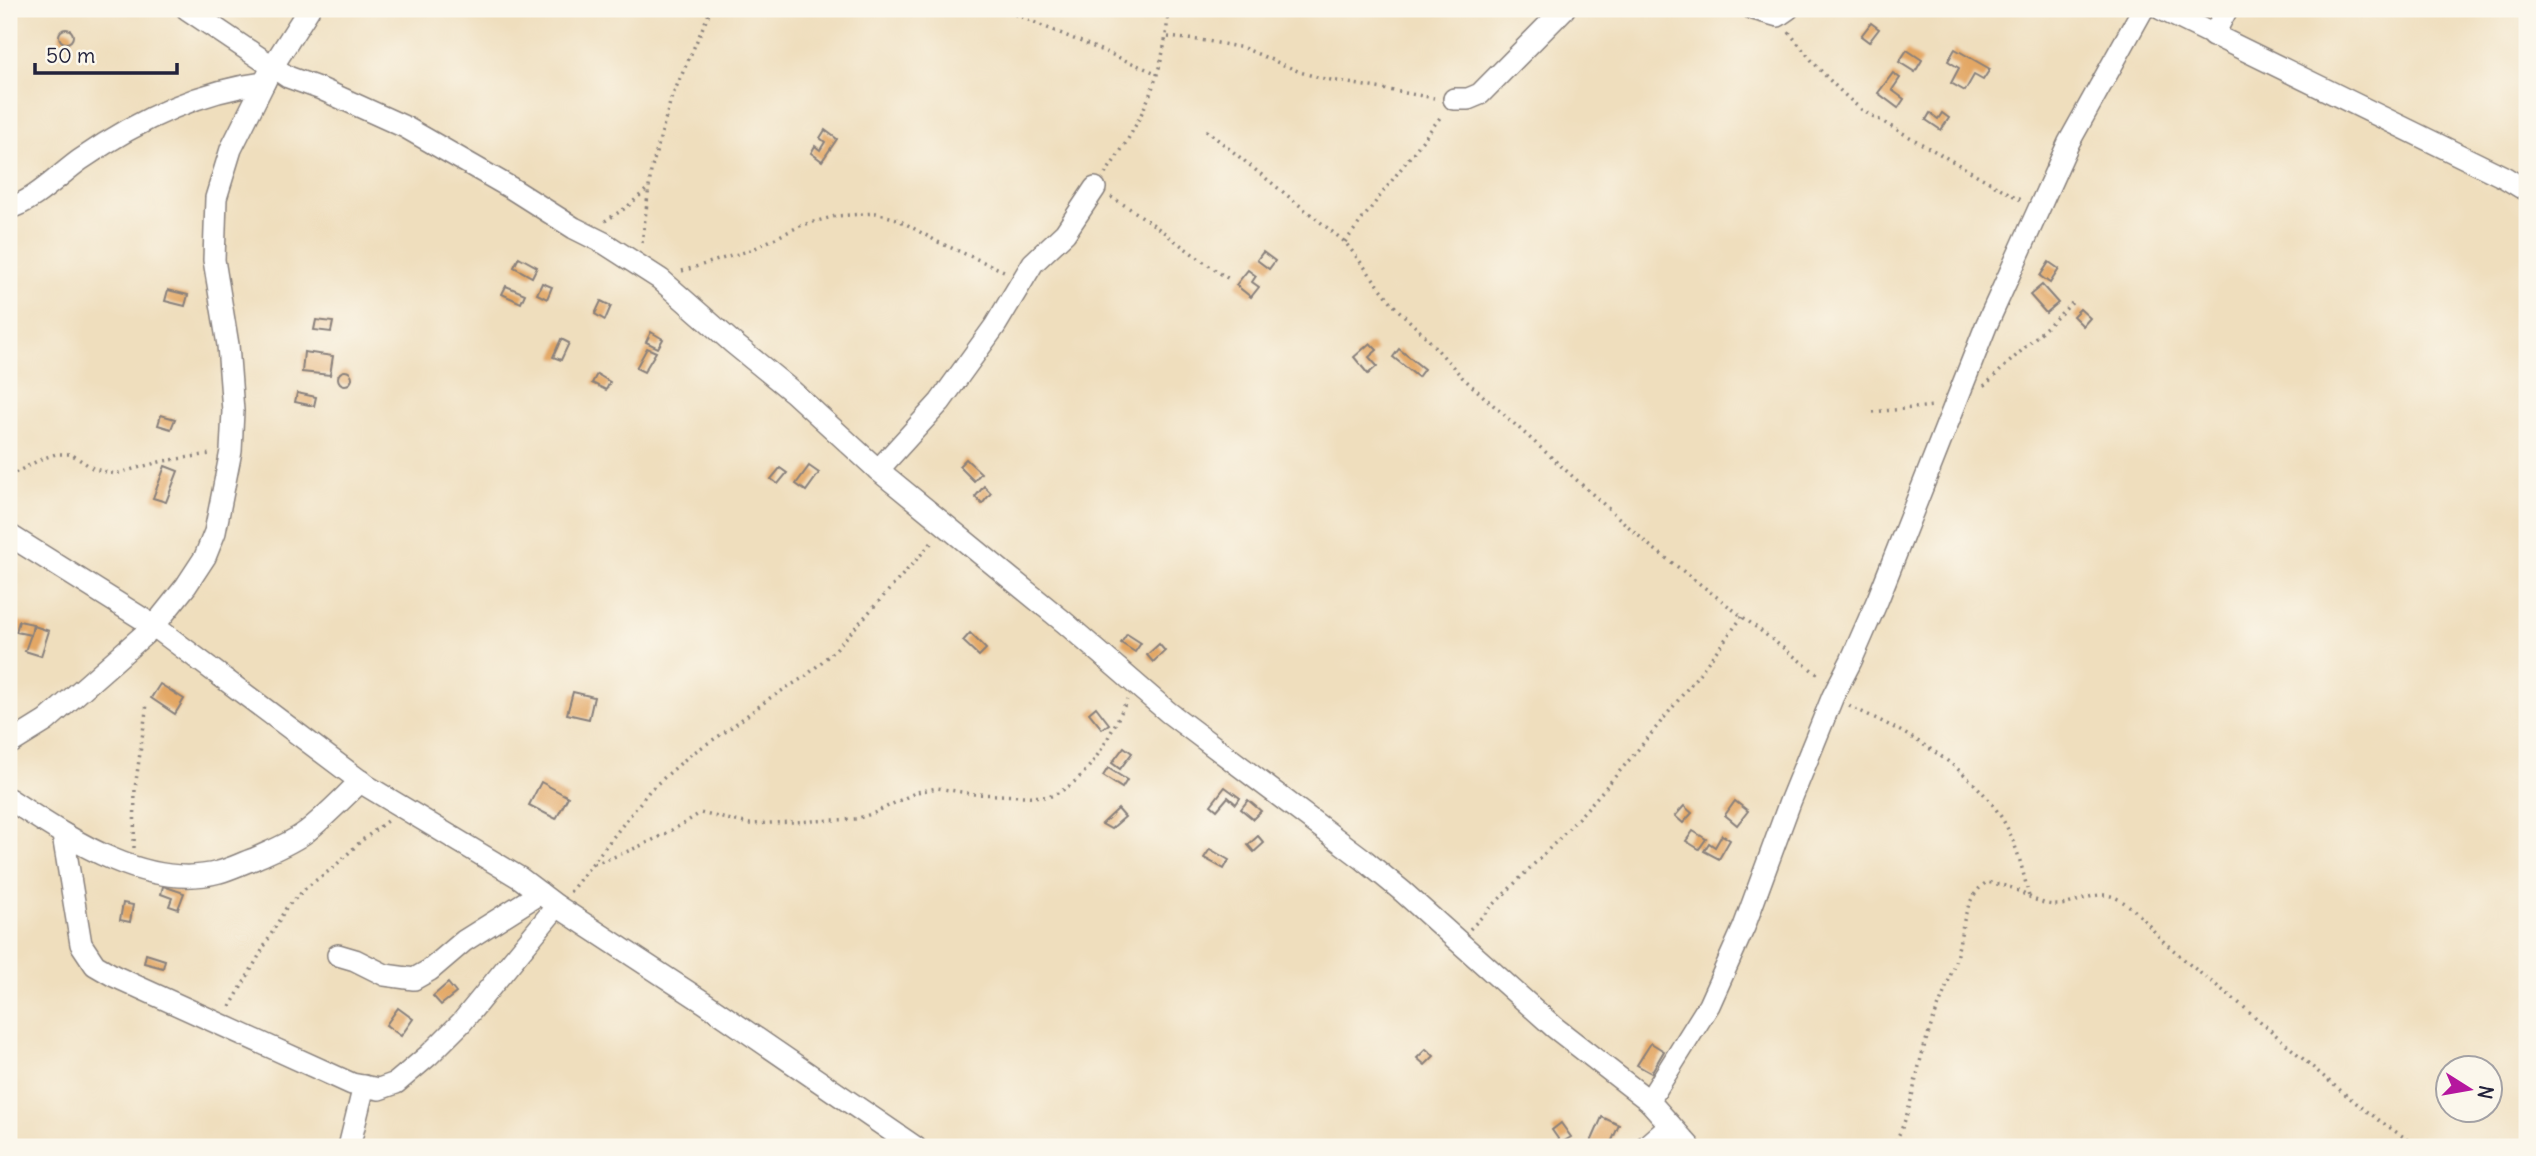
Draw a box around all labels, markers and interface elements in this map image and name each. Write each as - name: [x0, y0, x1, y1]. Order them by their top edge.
- scale bar: [35, 32, 177, 76]
- text: 50 m: [46, 42, 95, 69]
- north arrow: [2434, 1054, 2504, 1124]
- text: N: [2473, 1084, 2499, 1101]

